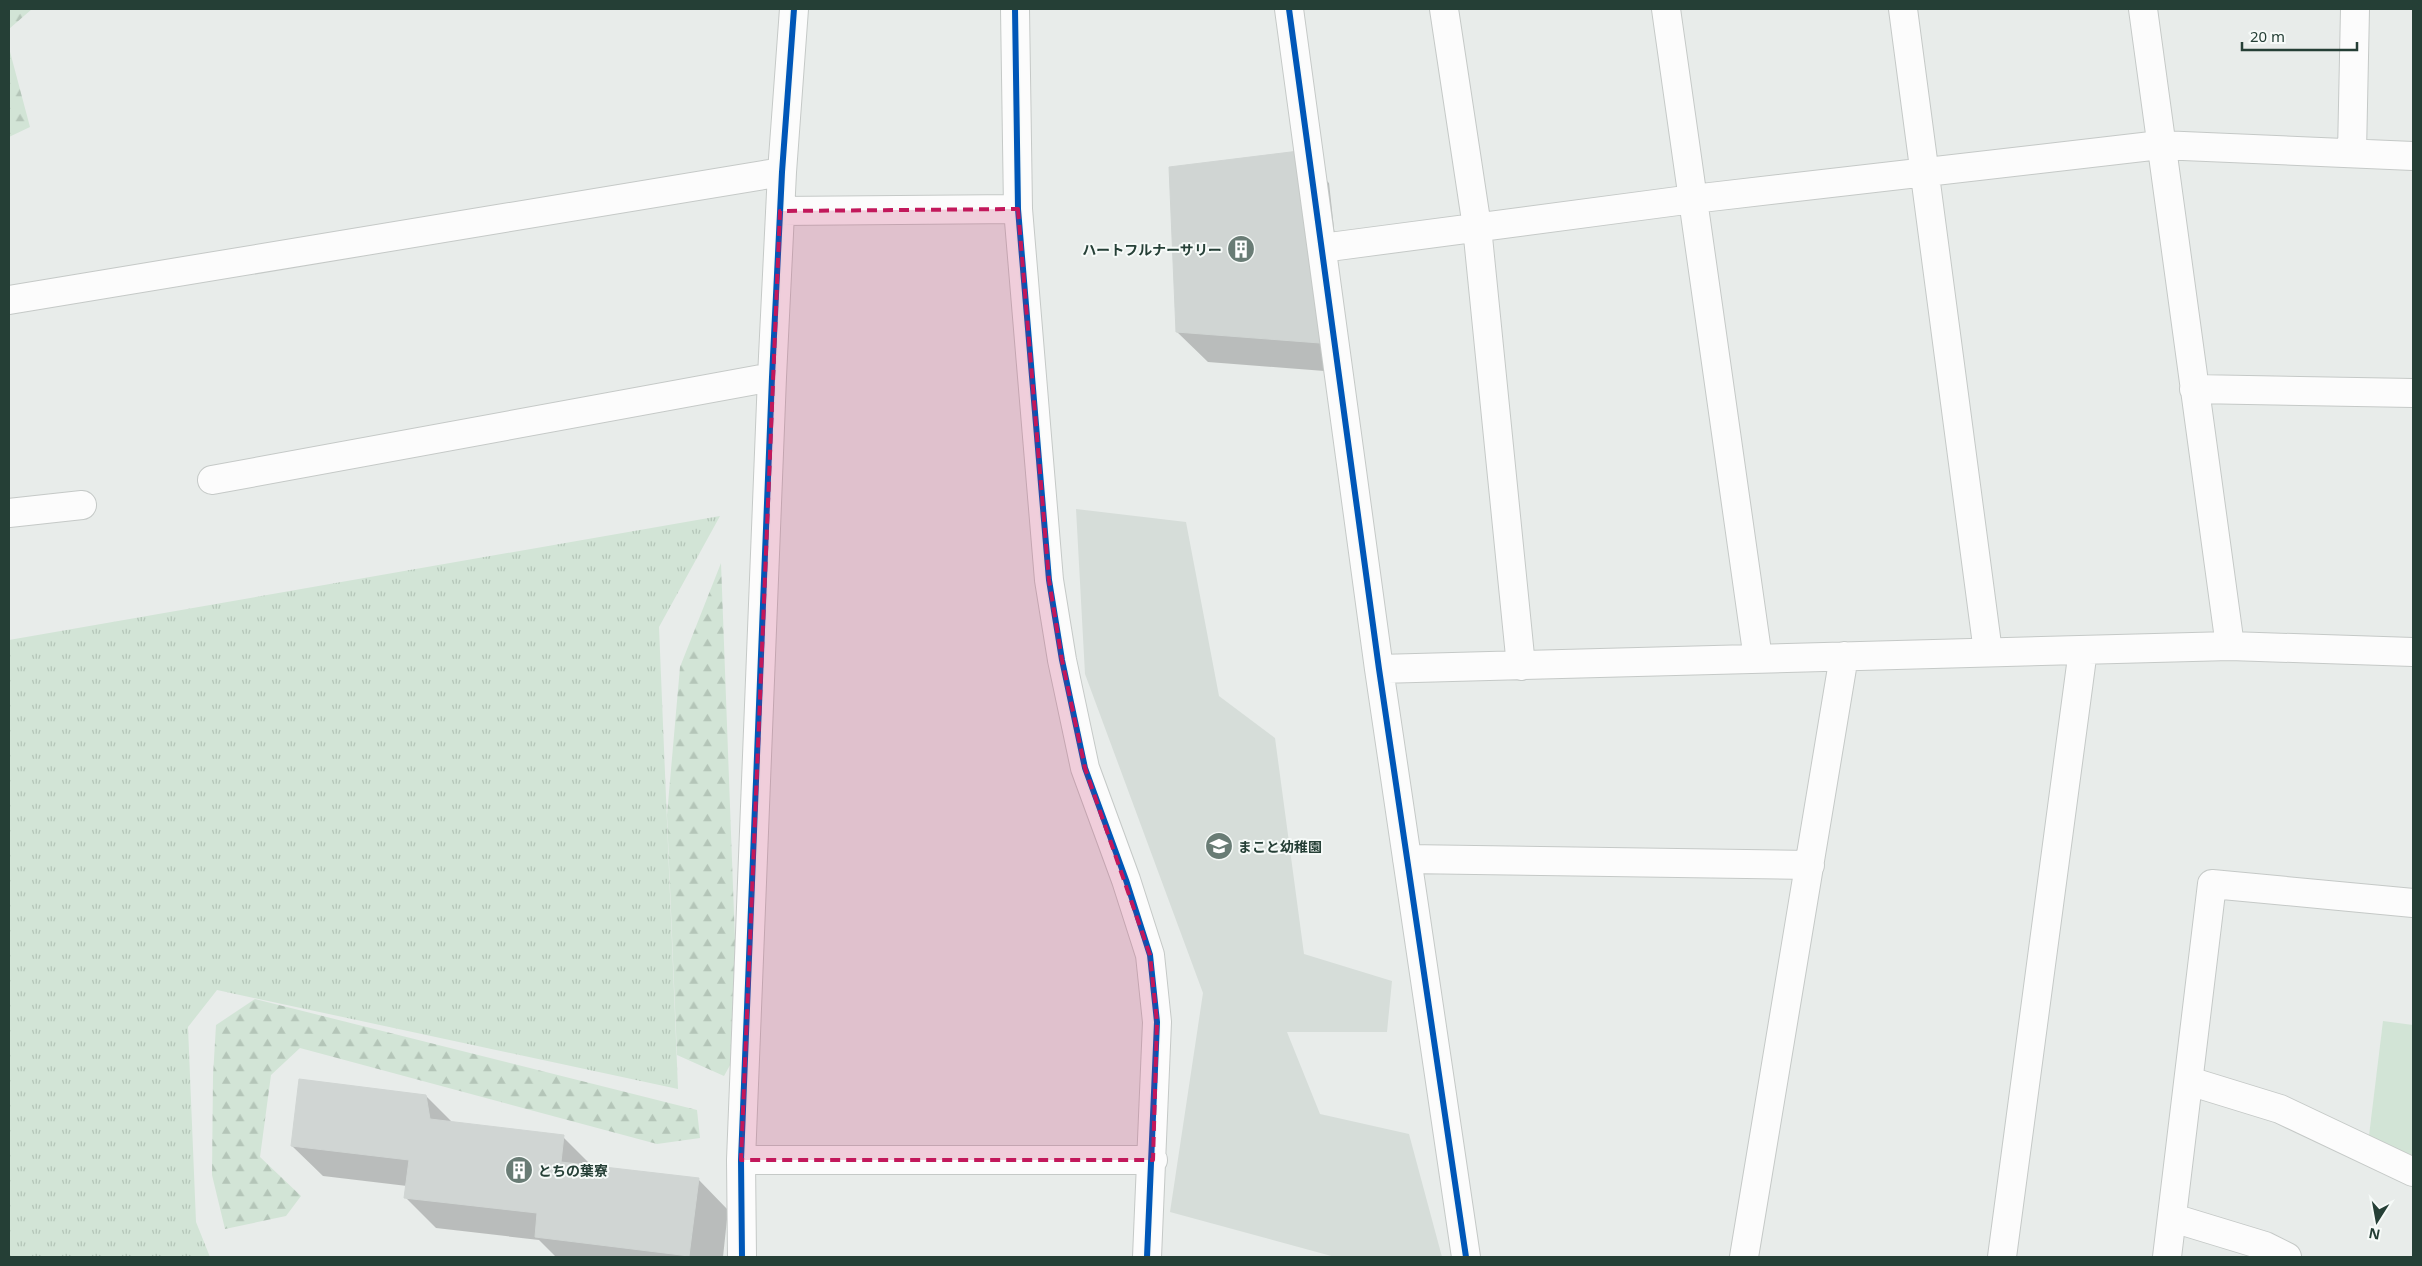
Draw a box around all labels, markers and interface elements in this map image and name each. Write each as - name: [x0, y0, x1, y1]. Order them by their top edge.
- scale bar: [2242, 20, 2357, 52]
- text: 20 m: [2250, 26, 2285, 46]
- building icon: ハートフルナーサリー: [1226, 234, 1256, 264]
- place label: ハートフルナーサリー: [1082, 240, 1222, 259]
- school or university icon: まこと幼稚園: [1204, 831, 1234, 861]
- place label: まこと幼稚園: [1238, 837, 1322, 856]
- building icon: とちの葉寮: [504, 1155, 534, 1185]
- place label: とちの葉寮: [538, 1161, 608, 1180]
- north arrow: [2352, 1196, 2402, 1246]
- text: N: [2367, 1224, 2382, 1245]

